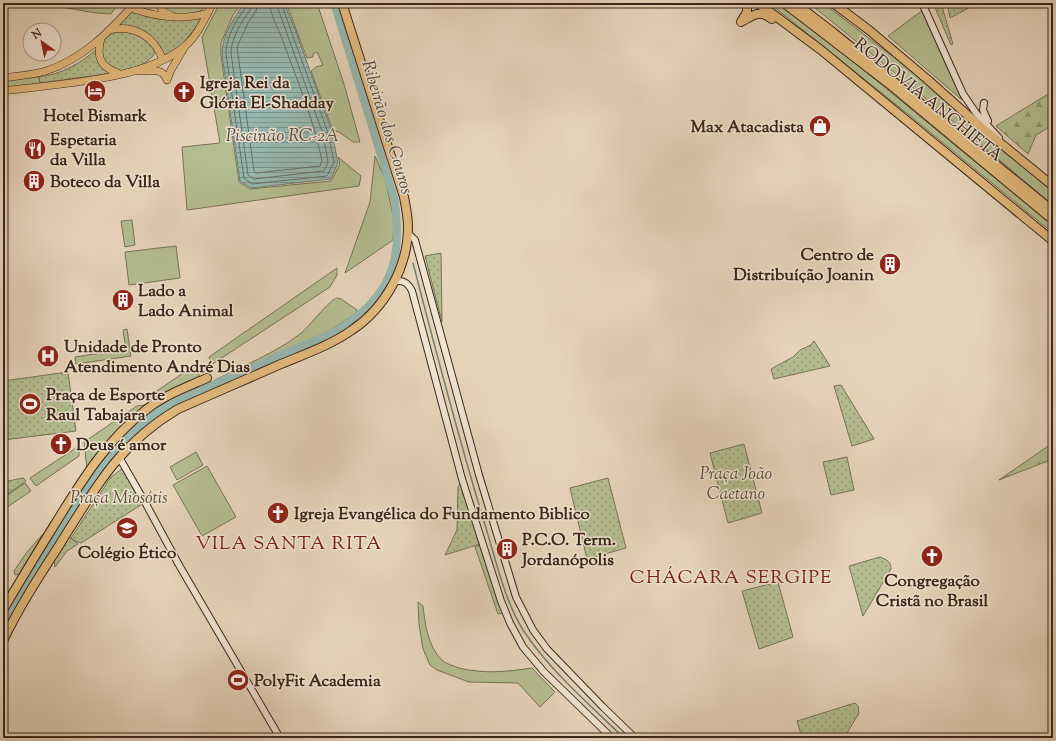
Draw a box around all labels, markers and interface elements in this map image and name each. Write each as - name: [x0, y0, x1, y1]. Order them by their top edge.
- north arrow: [22, 22, 62, 62]
- text: N: [28, 25, 45, 44]
- street label: RODOVIA ANCHIETA: [848, 33, 1007, 168]
- water label: Ribeirão dos Couros: [353, 57, 419, 198]
- place label: Igreja Rei da Glória El-Shadday: [200, 72, 334, 116]
- hotel icon: Hotel Bismark: [82, 78, 108, 104]
- church icon: Igreja Rei da Glória El-Shadday: [171, 79, 197, 105]
- place label: Hotel Bismark: [43, 105, 148, 129]
- shop icon: Max Atacadista: [807, 113, 833, 139]
- place label: Max Atacadista: [691, 116, 804, 140]
- water label: Piscinão RC-2A: [226, 124, 338, 150]
- place label: Espetaria da Villa: [50, 129, 117, 173]
- restaurant icon: Espetaria da Villa: [22, 136, 48, 162]
- building icon: Boteco da Villa: [21, 168, 47, 194]
- place label: Boteco da Villa: [50, 171, 160, 195]
- place label: Centro de Distribuíção Joanin: [733, 244, 875, 288]
- building icon: Centro de Distribuíção Joanin: [877, 251, 903, 277]
- place label: Lado a Lado Animal: [138, 280, 234, 324]
- building icon: Lado a Lado Animal: [110, 287, 136, 313]
- place label: Unidade de Pronto Atendimento André Dias: [64, 336, 250, 380]
- hospital icon: Unidade de Pronto Atendimento André Dias: [35, 343, 61, 369]
- place label: Praça de Esporte Raul Tabajara: [46, 384, 165, 428]
- sports icon: Praça de Esporte Raul Tabajara: [17, 391, 43, 417]
- church icon: Deus é amor: [48, 431, 74, 457]
- place label: Deus é amor: [76, 434, 167, 458]
- park label: Praça João Caetano: [700, 463, 773, 507]
- park label: Praça Miosótis: [70, 487, 168, 511]
- church icon: Igreja Evangélica do Fundamento Biblico: [265, 500, 291, 526]
- place label: Igreja Evangélica do Fundamento Biblico: [294, 503, 590, 527]
- school or university icon: Colégio Ético: [114, 515, 140, 541]
- place label: P.C.O. Term. Jordanópolis: [520, 529, 616, 573]
- district label: VILA SANTA RITA: [195, 531, 383, 558]
- building icon: P.C.O. Term. Jordanópolis: [494, 536, 520, 562]
- place label: Colégio Ético: [78, 542, 176, 566]
- church icon: Congregação Cristã no Brasil: [919, 543, 945, 569]
- district label: CHÁCARA SERGIPE: [630, 565, 832, 592]
- place label: Congregação Cristã no Brasil: [876, 570, 989, 614]
- sports icon: PolyFit Academia: [225, 667, 251, 693]
- place label: PolyFit Academia: [254, 670, 381, 694]

